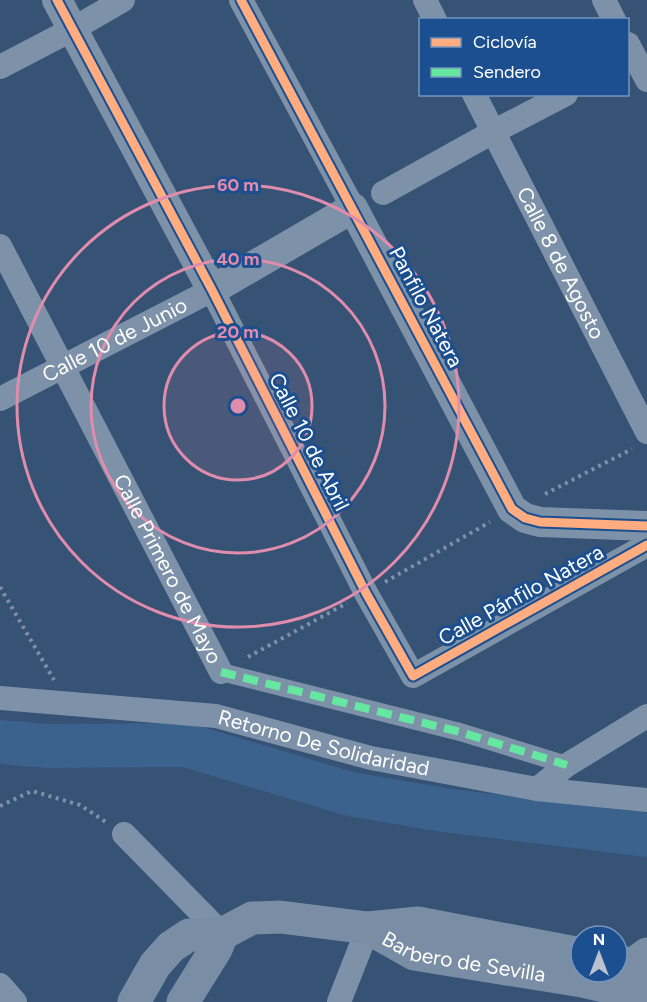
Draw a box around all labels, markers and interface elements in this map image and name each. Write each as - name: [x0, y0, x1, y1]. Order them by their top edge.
- legend: [419, 18, 629, 96]
- text: Ciclovía: [473, 31, 537, 53]
- text: Sendero: [473, 61, 541, 83]
- text: 60 m: [217, 174, 259, 196]
- street label: Calle 8 de Agosto: [512, 183, 610, 343]
- street label: Panfilo Natera: [384, 242, 469, 371]
- text: 40 m: [216, 248, 260, 270]
- street label: Calle 10 de Junio: [38, 292, 191, 387]
- text: 20 m: [217, 321, 259, 343]
- street label: Calle 10 de Abril: [264, 369, 355, 515]
- centre of rings: [228, 396, 248, 416]
- street label: Calle Primero de Mayo: [109, 470, 228, 668]
- street label: Calle Pánfilo Natera: [434, 539, 608, 650]
- street label: Retorno De Solidaridad: [216, 704, 432, 781]
- north arrow: [569, 924, 629, 984]
- street label: Barbero de Sevilla: [378, 926, 547, 987]
- text: N: [593, 930, 605, 949]

